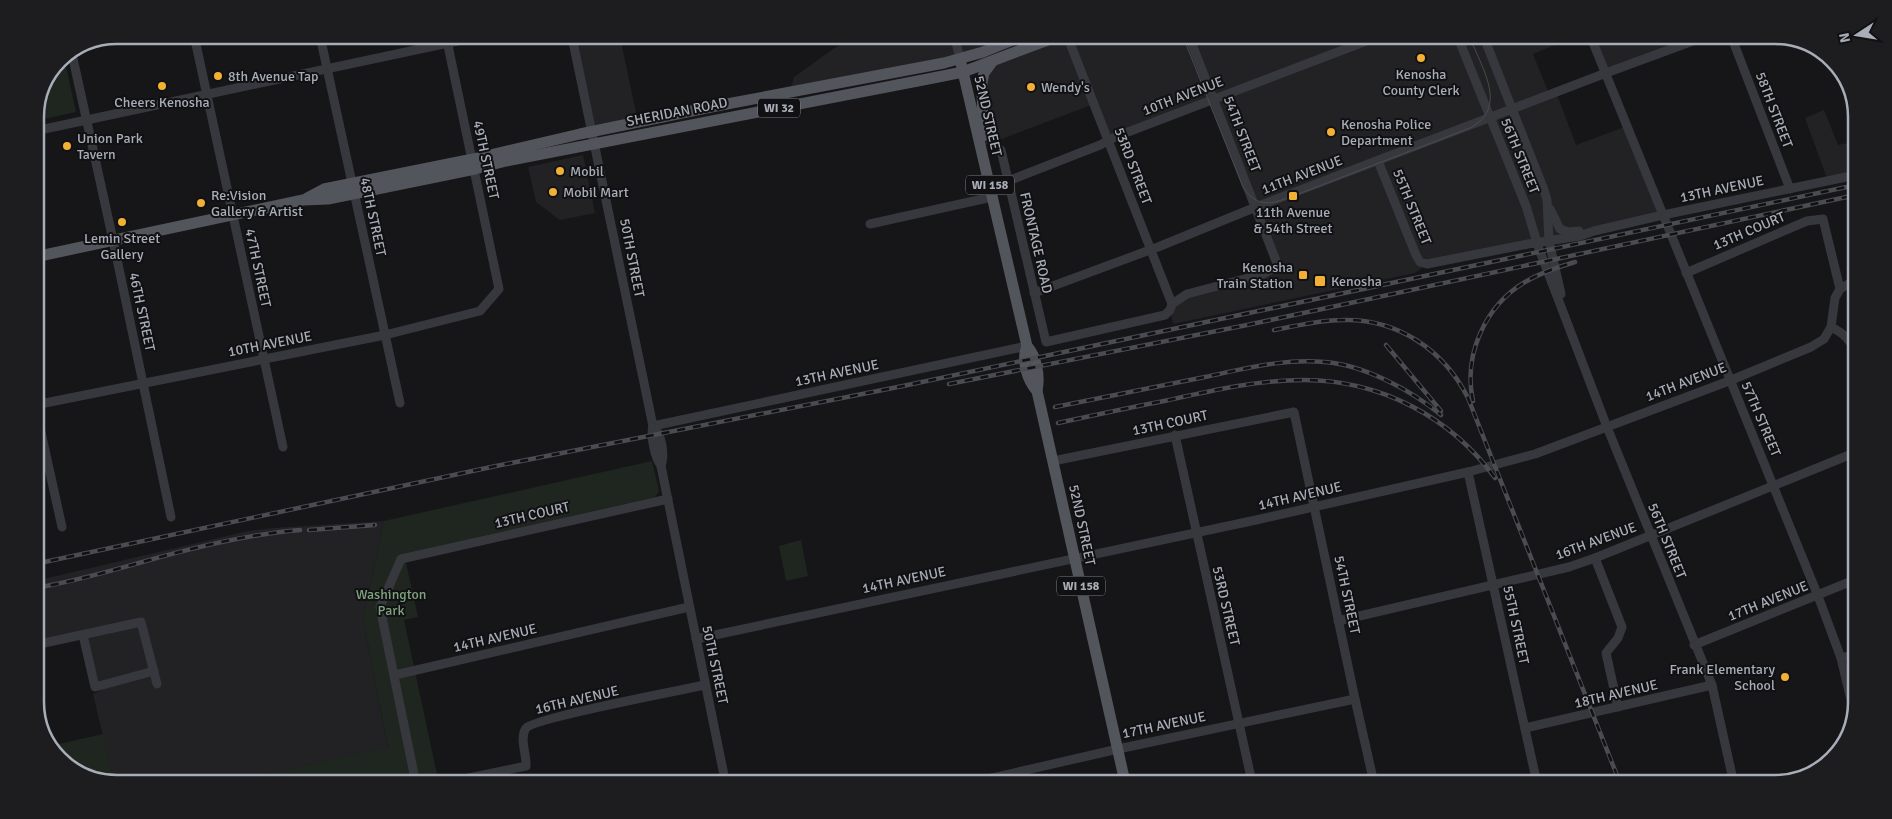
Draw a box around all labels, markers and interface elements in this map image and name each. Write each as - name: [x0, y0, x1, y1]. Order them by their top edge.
- north arrow: [1832, 10, 1882, 60]
- text: N: [1835, 31, 1854, 44]
- marker: Kenosha County Clerk: [1415, 52, 1427, 64]
- place label: Kenosha County Clerk: [1382, 66, 1460, 99]
- place label: 8th Avenue Tap: [228, 68, 318, 85]
- marker: 8th Avenue Tap: [212, 70, 224, 82]
- street label: 58TH STREET: [1752, 70, 1796, 150]
- street label: 10TH AVENUE: [1140, 73, 1226, 119]
- street label: 52ND STREET: [970, 74, 1006, 158]
- place label: Wendy's: [1041, 79, 1090, 96]
- marker: Cheers Kenosha: [156, 80, 168, 92]
- marker: Wendy's: [1025, 81, 1037, 93]
- place label: Cheers Kenosha: [114, 94, 210, 111]
- street label: SHERIDAN ROAD: [625, 94, 729, 130]
- street label: 54TH STREET: [1220, 94, 1264, 174]
- road number: WI 32: [758, 99, 800, 118]
- place label: Kenosha Police Department: [1341, 116, 1431, 149]
- street label: 56TH STREET: [1497, 116, 1543, 196]
- street label: 49TH STREET: [469, 119, 503, 201]
- street label: 53RD STREET: [1111, 125, 1156, 207]
- marker: Kenosha Police Department: [1325, 126, 1337, 138]
- place label: Union Park Tavern: [77, 130, 143, 163]
- marker: Union Park Tavern: [61, 140, 73, 152]
- street label: 11TH AVENUE: [1259, 152, 1345, 198]
- place label: Mobil: [570, 163, 604, 180]
- marker: Mobil: [554, 165, 566, 177]
- street label: 55TH STREET: [1389, 167, 1435, 247]
- street label: 13TH AVENUE: [1679, 172, 1765, 206]
- street label: 48TH STREET: [356, 176, 390, 258]
- road number: WI 158: [966, 176, 1014, 194]
- place label: Mobil Mart: [563, 184, 629, 201]
- marker: Mobil Mart: [547, 186, 559, 198]
- place label: Re:Vision Gallery & Artist: [211, 187, 303, 220]
- marker: 11th Avenue & 54th Street: [1287, 190, 1299, 202]
- street label: FRONTAGE ROAD: [1016, 191, 1056, 295]
- marker: Re:Vision Gallery & Artist: [195, 197, 207, 209]
- place label: 11th Avenue & 54th Street: [1254, 204, 1333, 237]
- street label: 13TH COURT: [1710, 208, 1788, 254]
- marker: Lemin Street Gallery: [116, 216, 128, 228]
- street label: 50TH STREET: [616, 217, 648, 299]
- street label: 47TH STREET: [241, 227, 275, 309]
- place label: Lemin Street Gallery: [84, 230, 160, 263]
- place label: Kenosha Train Station: [1217, 259, 1293, 292]
- marker: Kenosha Train Station: [1297, 269, 1309, 281]
- street label: 46TH STREET: [125, 271, 159, 353]
- place label: Kenosha: [1331, 273, 1382, 290]
- marker: Kenosha: [1313, 274, 1327, 288]
- street label: 10TH AVENUE: [227, 328, 313, 360]
- street label: 13TH AVENUE: [794, 356, 880, 390]
- street label: 14TH AVENUE: [1643, 359, 1729, 405]
- street label: 57TH STREET: [1738, 379, 1784, 459]
- street label: 13TH COURT: [1131, 407, 1209, 439]
- street label: 14TH AVENUE: [1257, 478, 1343, 514]
- street label: 52ND STREET: [1065, 483, 1099, 567]
- street label: 13TH COURT: [493, 498, 571, 532]
- street label: 56TH STREET: [1644, 501, 1690, 581]
- street label: 16TH AVENUE: [1553, 518, 1639, 564]
- street label: 54TH STREET: [1330, 554, 1364, 636]
- street label: 14TH AVENUE: [861, 563, 947, 597]
- street label: 53RD STREET: [1209, 565, 1243, 648]
- road number: WI 158: [1057, 576, 1105, 596]
- street label: 17TH AVENUE: [1725, 577, 1811, 625]
- street label: 55TH STREET: [1499, 584, 1533, 666]
- park label: Washington Park: [356, 586, 426, 619]
- street label: 14TH AVENUE: [452, 620, 538, 656]
- street label: 50TH STREET: [698, 624, 732, 706]
- place label: Frank Elementary School: [1669, 661, 1775, 694]
- marker: Frank Elementary School: [1779, 671, 1791, 683]
- street label: 18TH AVENUE: [1573, 676, 1659, 712]
- street label: 16TH AVENUE: [534, 682, 620, 718]
- street label: 17TH AVENUE: [1121, 708, 1207, 742]

